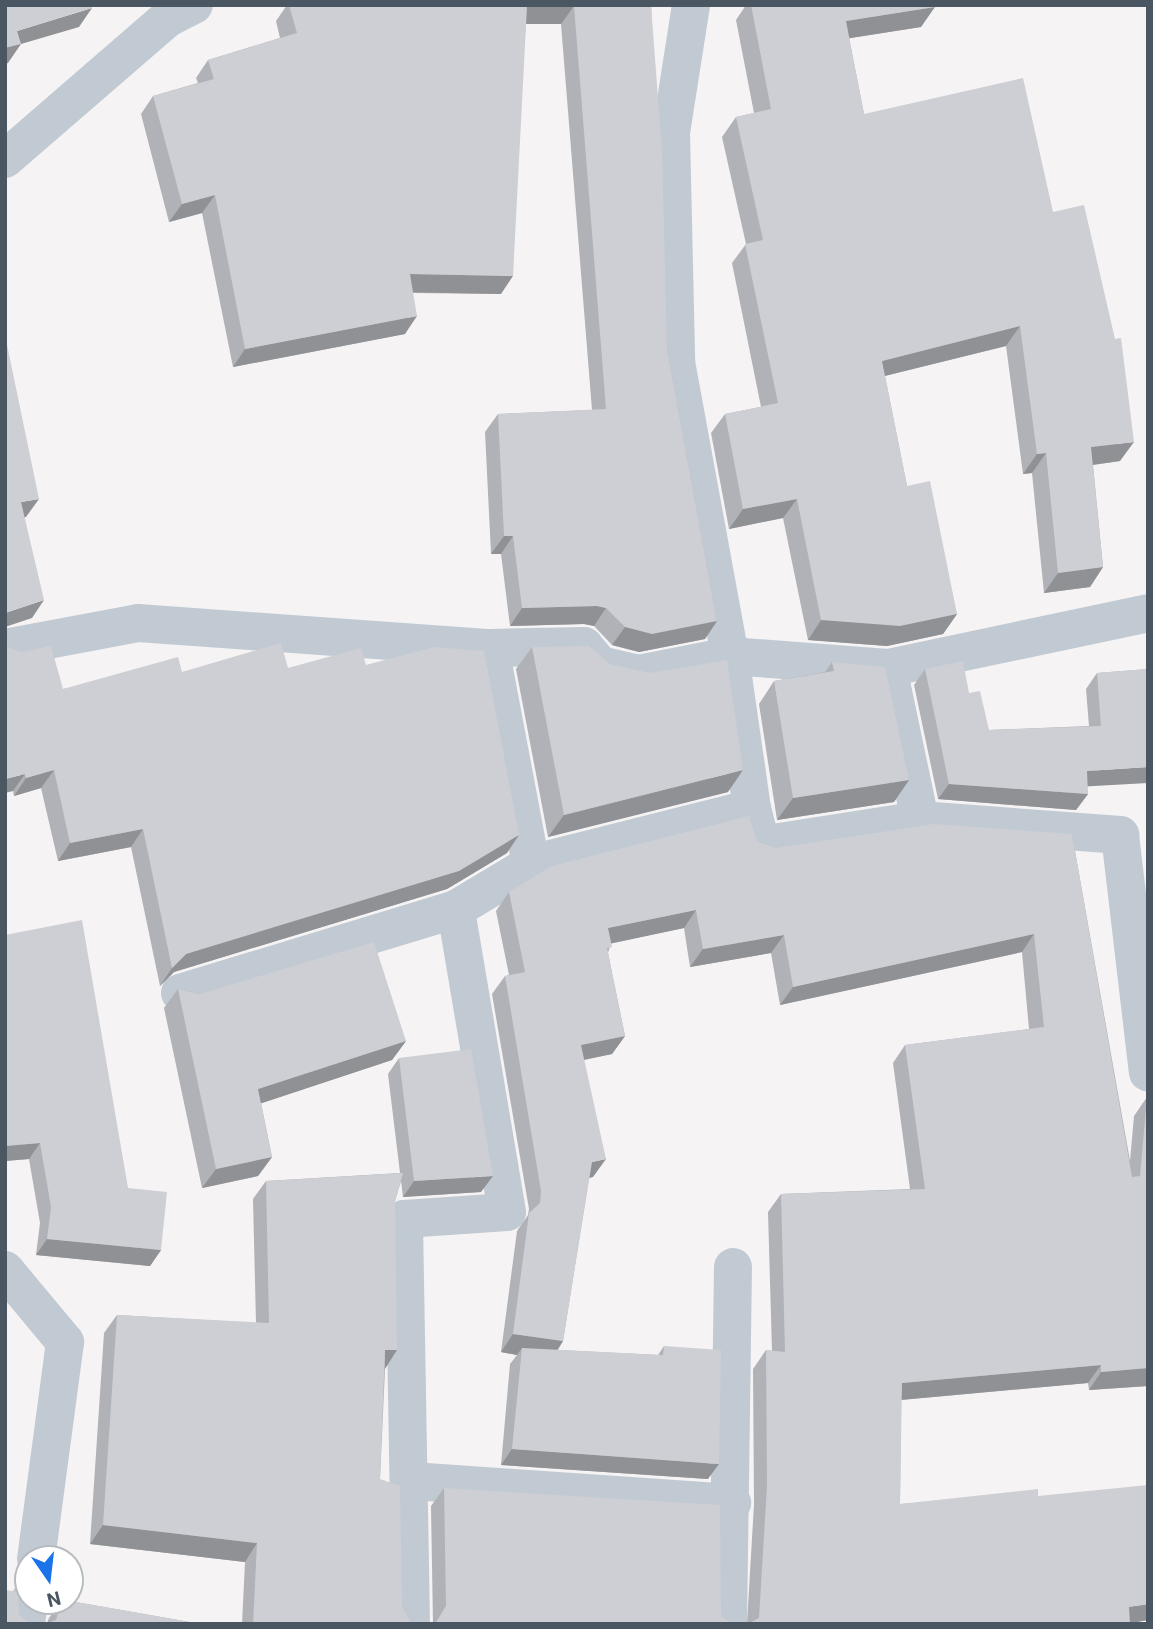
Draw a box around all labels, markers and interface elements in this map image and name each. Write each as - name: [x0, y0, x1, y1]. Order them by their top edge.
- north arrow: [14, 1545, 84, 1615]
- text: N: [44, 1586, 63, 1612]

